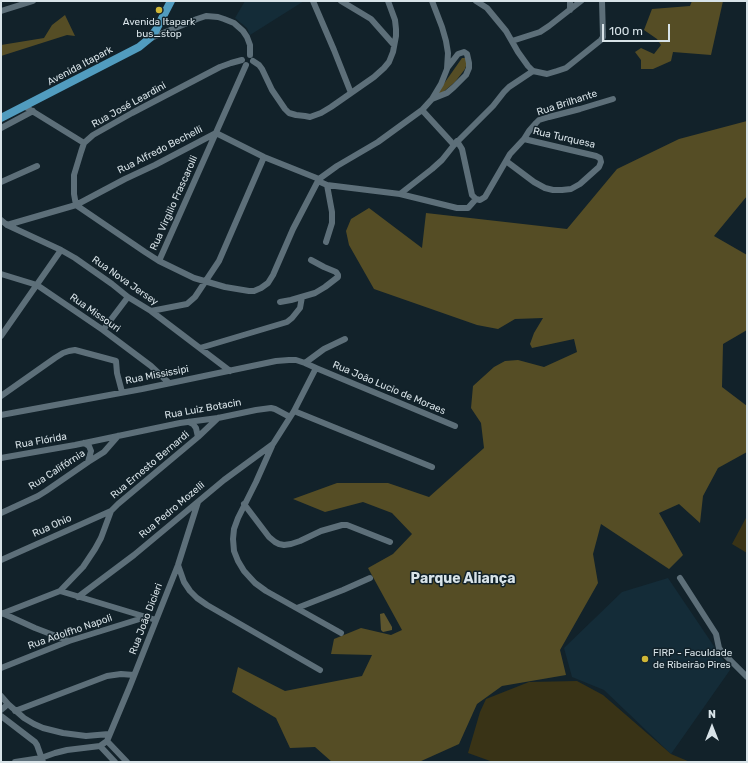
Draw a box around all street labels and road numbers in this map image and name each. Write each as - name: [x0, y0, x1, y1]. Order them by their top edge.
- street label: Avenida Itapark: [45, 44, 115, 88]
- street label: Rua José Leardini: [90, 80, 168, 130]
- street label: Rua Brilhante: [535, 88, 599, 118]
- street label: Rua Alfredo Bechelli: [116, 123, 204, 177]
- street label: Rua Turquesa: [532, 125, 596, 151]
- street label: Rua Virgilio Frascarolli: [148, 154, 200, 252]
- street label: Rua Nova Jersey: [90, 254, 160, 308]
- street label: Rua Missouri: [67, 291, 123, 335]
- street label: Rua João Lucio de Moraes: [331, 359, 447, 417]
- street label: Rua Mississipi: [124, 363, 190, 387]
- street label: Rua Luiz Botacin: [164, 396, 242, 422]
- street label: Rua Ernesto Bernardi: [108, 429, 192, 501]
- street label: Rua Flórida: [14, 431, 68, 451]
- street label: Rua Califórnia: [27, 447, 87, 493]
- street label: Rua Pedro Mozelli: [137, 479, 207, 541]
- street label: Rua Ohio: [31, 512, 73, 540]
- street label: Rua João Dicieri: [127, 582, 165, 656]
- street label: Rua Adolfho Napoli: [26, 612, 114, 652]

